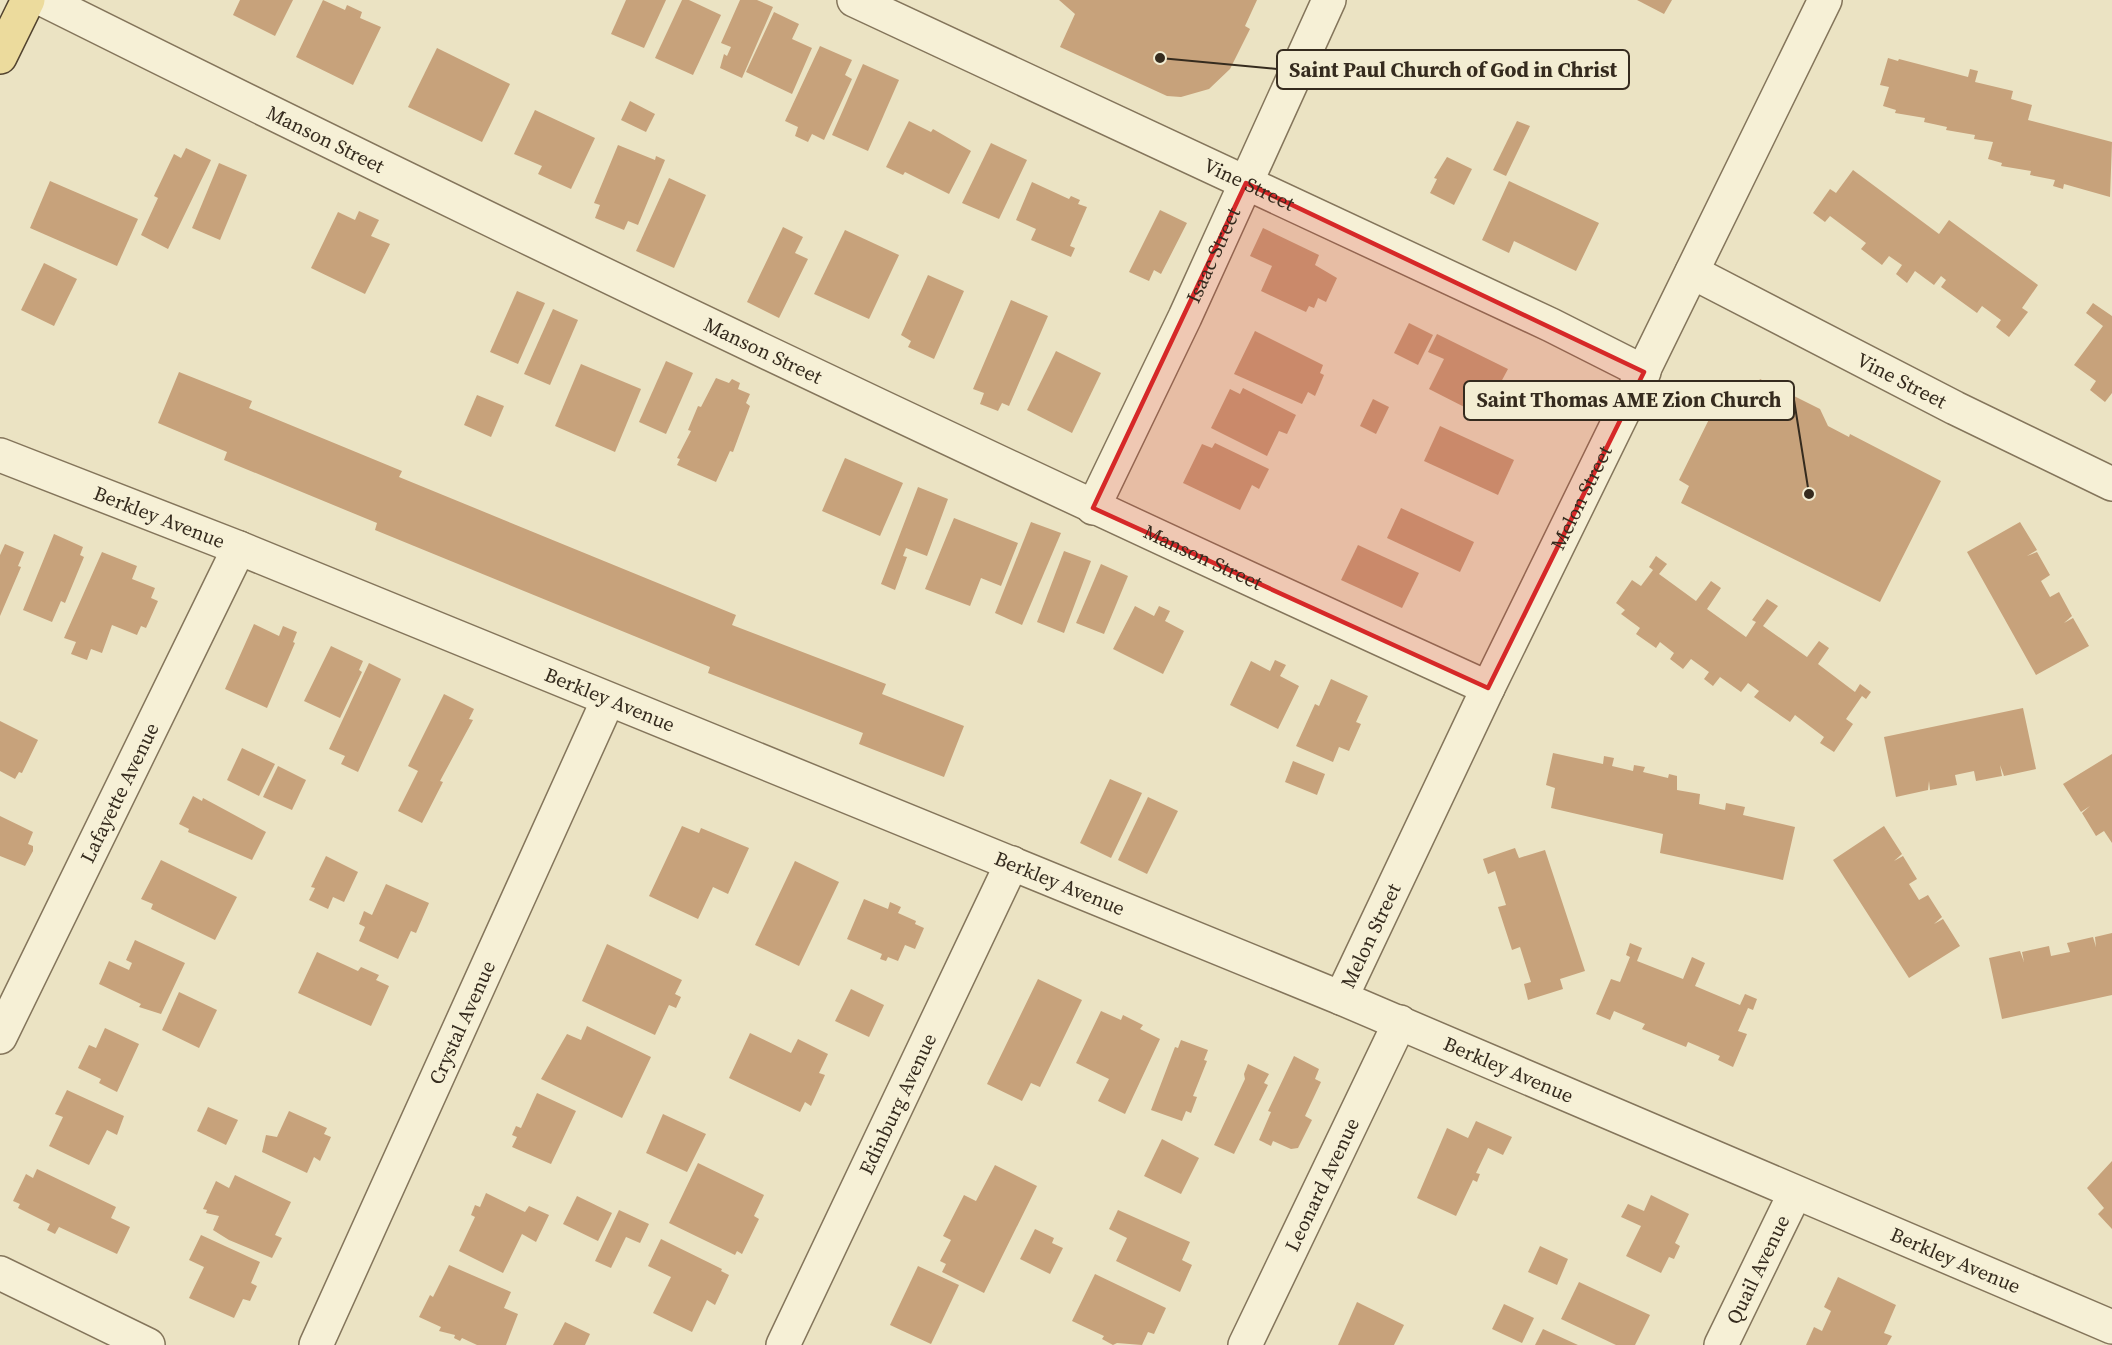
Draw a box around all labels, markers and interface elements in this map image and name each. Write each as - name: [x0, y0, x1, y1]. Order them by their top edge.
- callout: Saint Paul Church of God in Christ: [1277, 50, 1629, 89]
- text: Saint Paul Church of God in Christ: [1289, 55, 1617, 84]
- street label: Manson Street: [262, 98, 390, 180]
- street label: Vine Street: [1199, 151, 1300, 218]
- street label: Isaac Street: [1179, 202, 1247, 307]
- street label: Manson Street: [699, 310, 827, 391]
- street label: Vine Street: [1852, 346, 1952, 415]
- callout: Saint Thomas AME Zion Church: [1464, 381, 1794, 420]
- text: Saint Thomas AME Zion Church: [1476, 385, 1782, 414]
- street label: Melon Street: [1544, 440, 1619, 555]
- street label: Berkley Avenue: [90, 479, 229, 555]
- street label: Manson Street: [1139, 518, 1267, 597]
- street label: Berkley Avenue: [540, 660, 679, 739]
- street label: Lafayette Avenue: [73, 718, 166, 868]
- street label: Berkley Avenue: [990, 844, 1129, 922]
- street label: Melon Street: [1334, 878, 1408, 993]
- street label: Crystal Avenue: [422, 956, 502, 1089]
- street label: Edinburg Avenue: [852, 1028, 943, 1179]
- street label: Berkley Avenue: [1439, 1029, 1578, 1110]
- street label: Leonard Avenue: [1278, 1113, 1366, 1256]
- street label: Quail Avenue: [1719, 1210, 1796, 1329]
- street label: Berkley Avenue: [1886, 1220, 2025, 1300]

